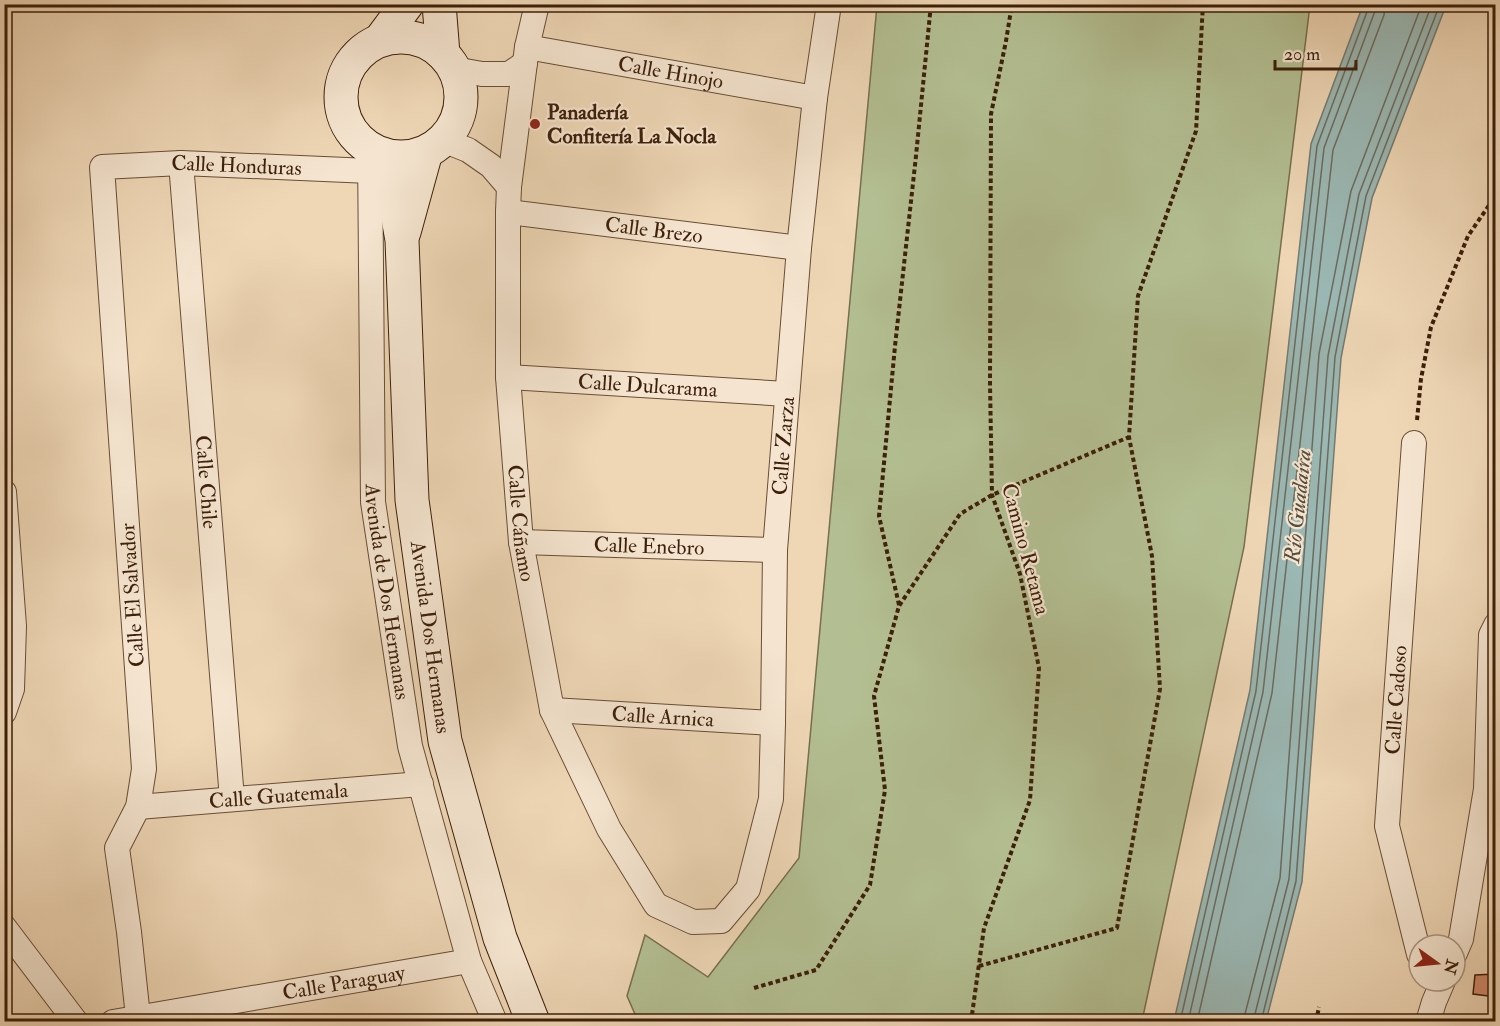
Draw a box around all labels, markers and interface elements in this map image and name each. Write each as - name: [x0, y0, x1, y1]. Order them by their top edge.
- scale bar: [1275, 33, 1356, 71]
- text: 20 m: [1284, 43, 1320, 66]
- street label: Calle Hinojo: [616, 50, 725, 96]
- place label: Panadería Confitería La Nocla: [547, 99, 717, 150]
- marker: Panadería Confitería La Nocla: [528, 117, 542, 131]
- street label: Calle Honduras: [171, 150, 302, 182]
- street label: Calle Brezo: [603, 211, 704, 250]
- street label: Calle Dulcarama: [577, 368, 719, 404]
- street label: Calle Zarza: [766, 395, 801, 496]
- street label: Calle Chile: [189, 434, 223, 530]
- water label: Río Guadaíra: [1278, 448, 1318, 565]
- street label: Calle Cáñamo: [501, 464, 541, 584]
- street label: Camino Retama: [995, 480, 1056, 618]
- street label: Avenida de Dos Hermanas: [359, 483, 416, 702]
- street label: Calle El Salvador: [114, 522, 151, 668]
- street label: Calle Enebro: [593, 531, 705, 562]
- street label: Avenida Dos Hermanas: [404, 538, 457, 735]
- street label: Calle Cadoso: [1379, 644, 1414, 756]
- street label: Calle Arnica: [611, 701, 715, 734]
- street label: Calle Guatemala: [208, 777, 350, 815]
- north arrow: [1407, 933, 1467, 993]
- text: N: [1439, 956, 1462, 977]
- street label: Calle Paraguay: [280, 959, 408, 1007]

